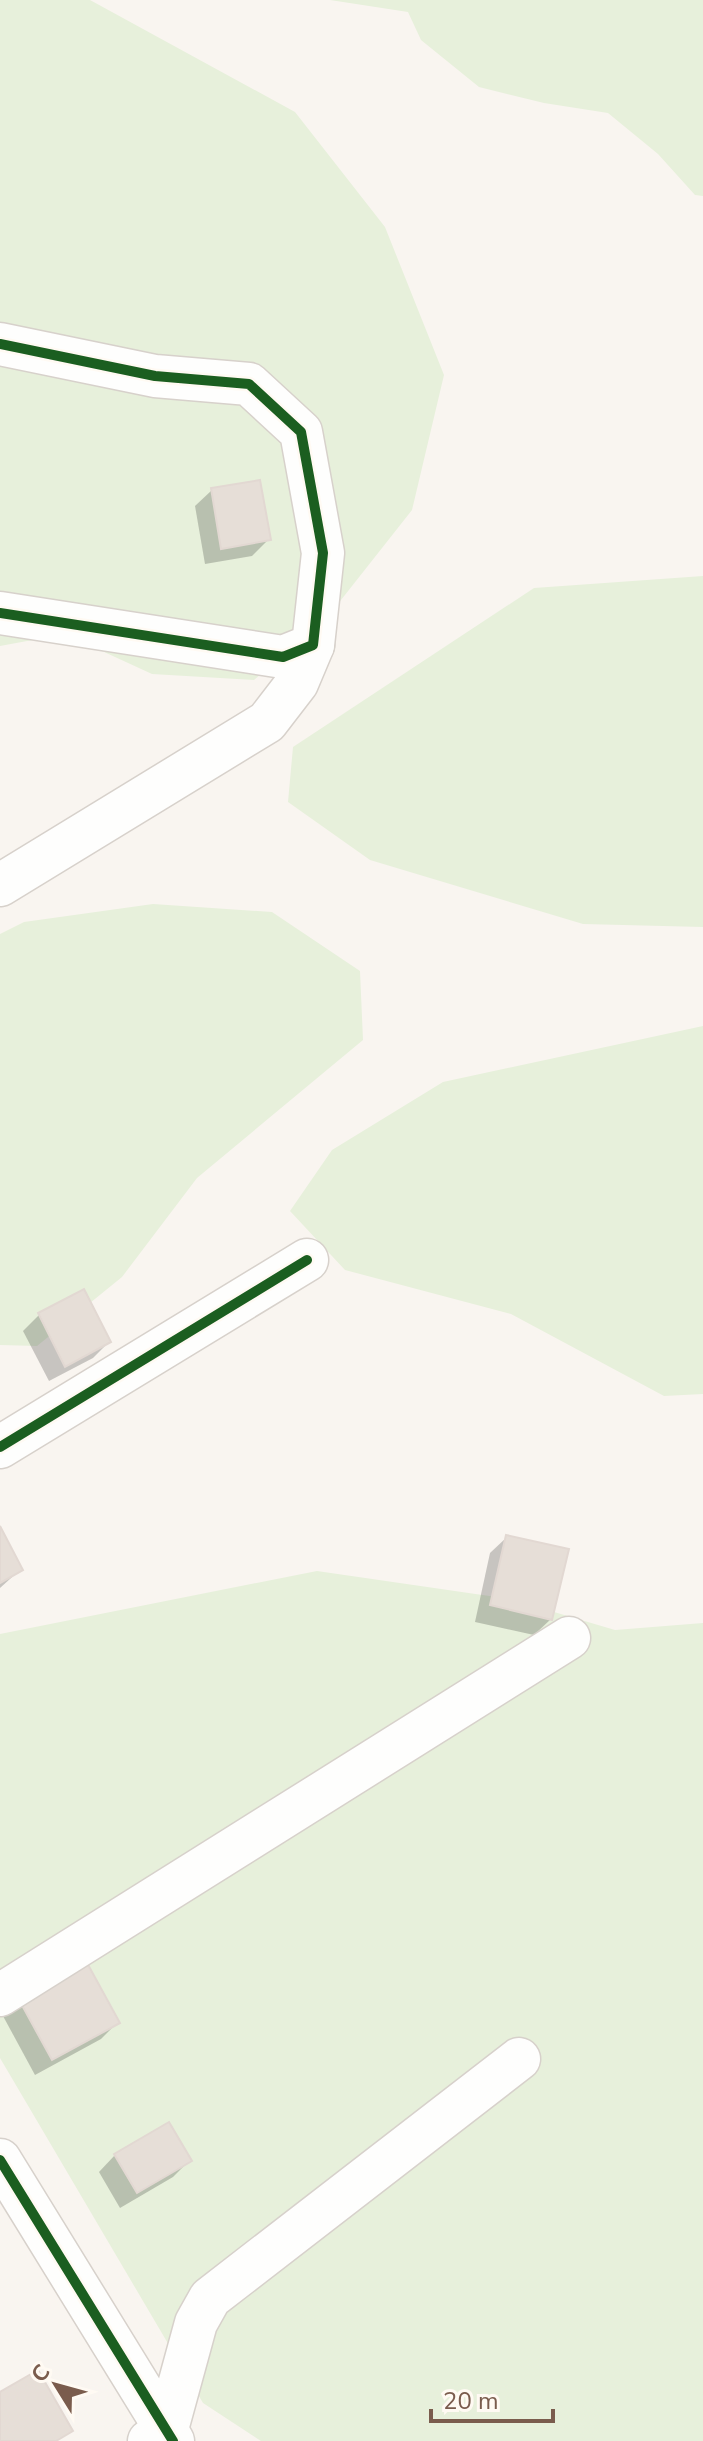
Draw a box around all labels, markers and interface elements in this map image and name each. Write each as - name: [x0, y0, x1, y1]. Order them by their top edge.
- north arrow: [16, 2345, 96, 2425]
- text: С: [24, 2359, 57, 2389]
- scale bar: [431, 2373, 553, 2423]
- text: 20 m: [443, 2385, 499, 2417]

